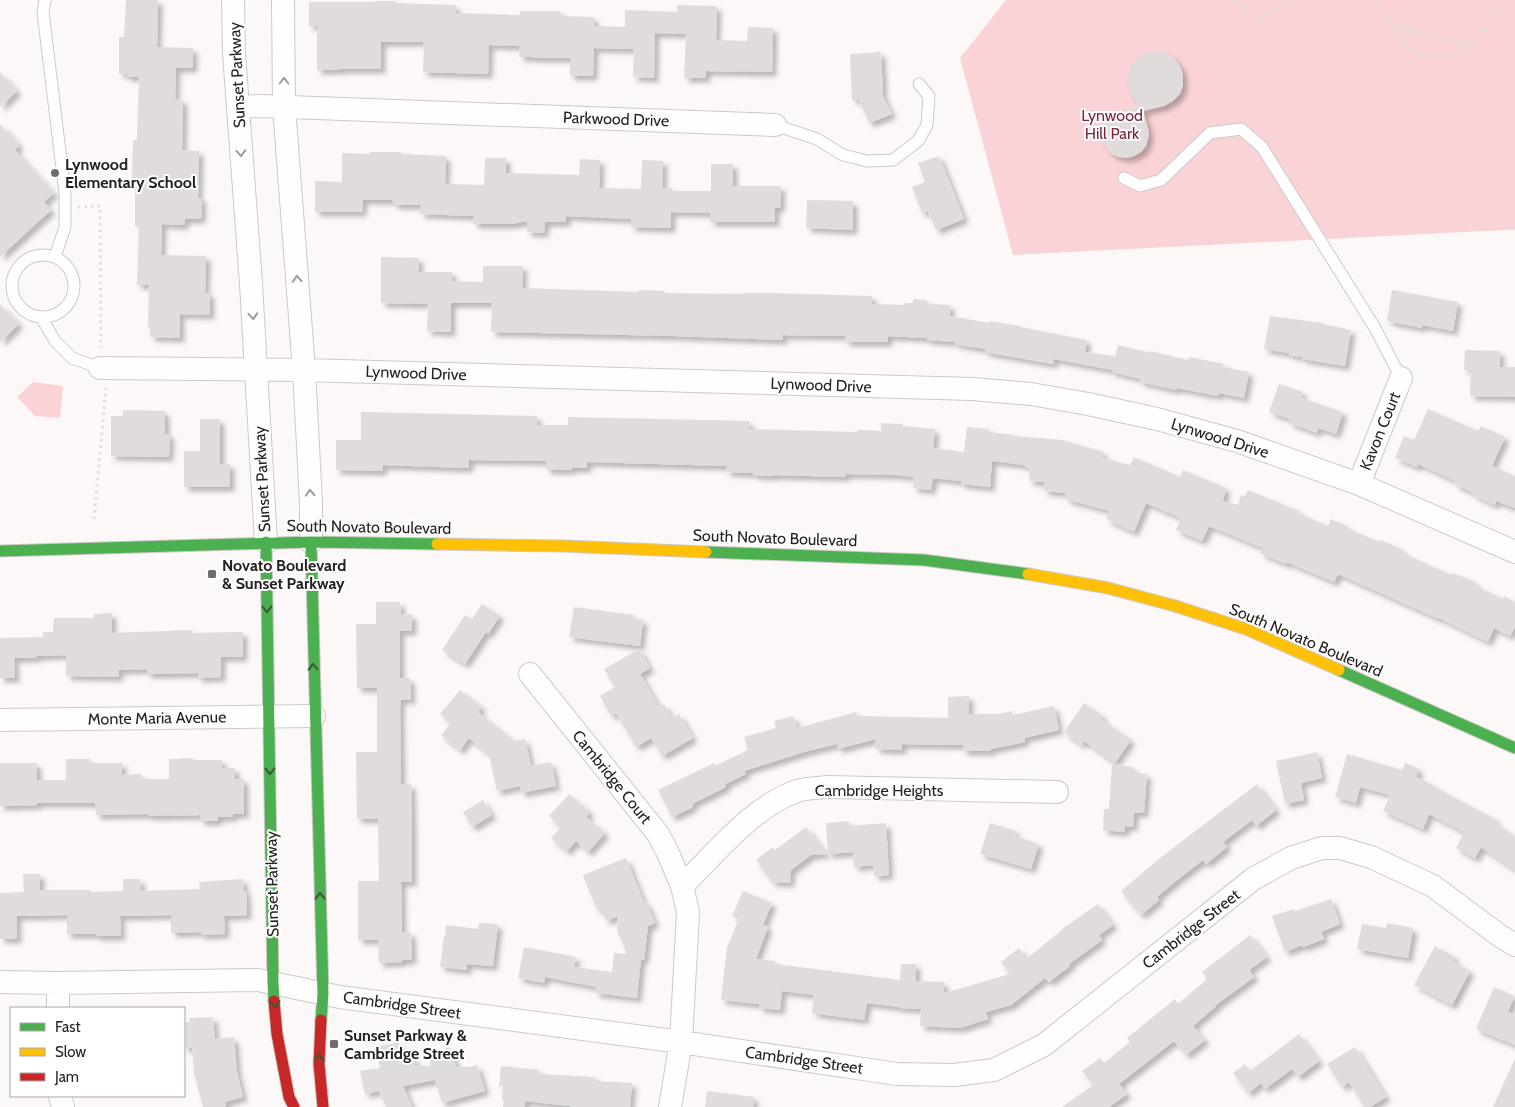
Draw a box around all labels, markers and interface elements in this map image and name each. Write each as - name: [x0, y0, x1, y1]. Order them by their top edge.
- street label: Sunset Parkway: [225, 21, 249, 129]
- one-way arrow: [279, 77, 289, 85]
- park label: Lynwood Hill Park: [1081, 106, 1143, 143]
- street label: Parkwood Drive: [563, 108, 669, 130]
- one-way arrow: [236, 150, 247, 158]
- place label: Lynwood Elementary School: [65, 155, 196, 192]
- marker: Lynwood Elementary School: [49, 167, 61, 179]
- one-way arrow: [291, 274, 302, 282]
- one-way arrow: [247, 312, 258, 320]
- street label: Lynwood Drive: [365, 362, 467, 384]
- street label: Lynwood Drive: [770, 374, 872, 396]
- street label: Kavon Court: [1356, 389, 1405, 473]
- street label: Lynwood Drive: [1169, 414, 1271, 462]
- street label: Sunset Parkway: [250, 425, 274, 533]
- one-way arrow: [305, 489, 316, 497]
- street label: South Novato Boulevard: [287, 516, 451, 538]
- street label: South Novato Boulevard: [692, 526, 858, 550]
- place label: Novato Boulevard & Sunset Parkway: [222, 556, 346, 593]
- marker: Novato Boulevard & Sunset Parkway: [206, 568, 218, 580]
- street label: South Novato Boulevard: [1227, 599, 1385, 681]
- one-way arrow: [262, 605, 273, 613]
- one-way arrow: [308, 663, 318, 671]
- street label: Monte Maria Avenue: [88, 707, 226, 729]
- street label: Cambridge Court: [568, 726, 656, 828]
- one-way arrow: [265, 768, 275, 775]
- street label: Cambridge Heights: [815, 781, 944, 800]
- street label: Sunset Parkway: [262, 831, 282, 937]
- street label: Cambridge Street: [1138, 885, 1244, 973]
- one-way arrow: [315, 892, 325, 900]
- street label: Cambridge Street: [342, 987, 463, 1023]
- one-way arrow: [269, 1000, 280, 1008]
- legend: [10, 1007, 185, 1097]
- text: Fast: [55, 1018, 80, 1036]
- place label: Sunset Parkway & Cambridge Street: [344, 1026, 467, 1063]
- marker: Sunset Parkway & Cambridge Street: [328, 1038, 340, 1050]
- street label: Cambridge Street: [744, 1042, 865, 1078]
- text: Slow: [55, 1043, 86, 1061]
- one-way arrow: [314, 1054, 325, 1062]
- text: Jam: [54, 1068, 79, 1086]

